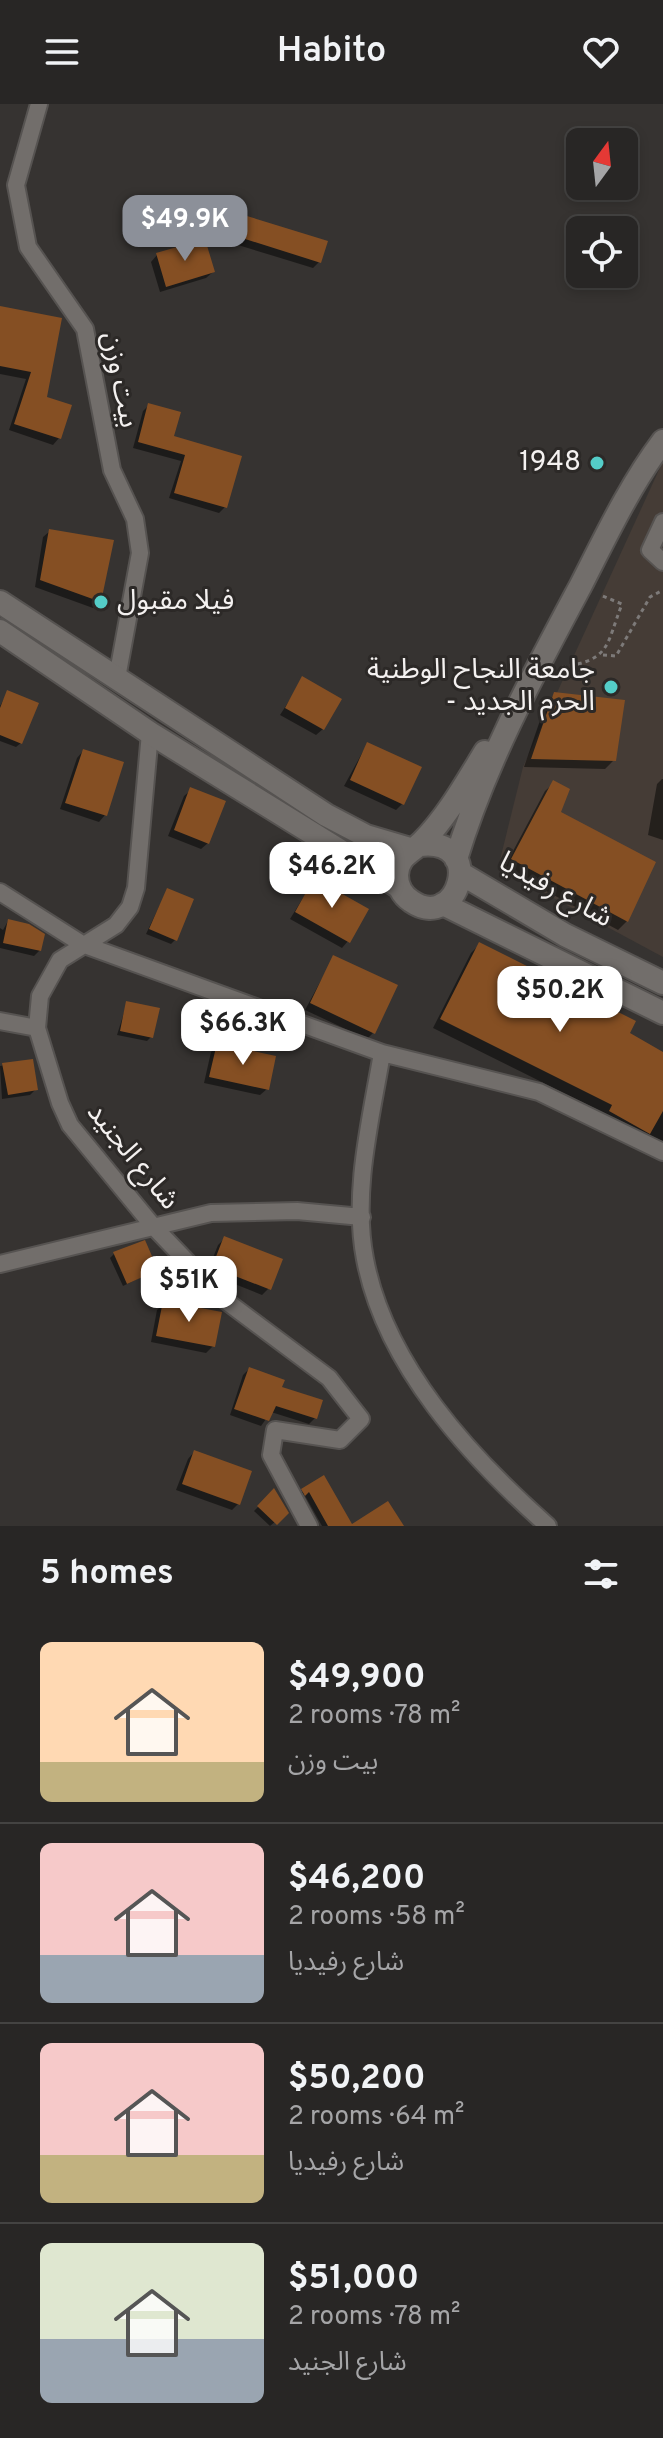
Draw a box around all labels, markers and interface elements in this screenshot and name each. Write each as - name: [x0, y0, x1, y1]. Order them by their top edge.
- text: Habito: [277, 29, 386, 75]
- icon: menu: [40, 30, 84, 74]
- icon: heart: [579, 30, 623, 74]
- north arrow: [566, 128, 638, 200]
- map controls: [566, 128, 638, 288]
- pin: $49.9K: [120, 195, 250, 263]
- text: $49.9K: [140, 204, 230, 237]
- button: locate: [566, 216, 638, 288]
- street label: بيت وزن: [92, 329, 146, 431]
- place label: 1948: [519, 445, 581, 481]
- marker: 1948: [588, 454, 606, 472]
- place label: فيلا مقبول: [117, 584, 234, 620]
- marker: فيلا مقبول: [92, 593, 110, 611]
- place label: جامعة النجاح الوطنية - الحرم الجديد: [367, 653, 595, 721]
- marker: جامعة النجاح الوطنية - الحرم الجديد: [602, 678, 620, 696]
- pin: $46.2K: [267, 842, 397, 910]
- street label: شارع رفيديا: [492, 845, 618, 937]
- text: $46.2K: [288, 851, 377, 884]
- pin: $50.2K: [495, 966, 625, 1034]
- text: $50.2K: [515, 975, 605, 1008]
- pin: $66.3K: [178, 999, 308, 1067]
- text: $66.3K: [199, 1008, 287, 1041]
- street label: شارع الجنيد: [78, 1096, 186, 1218]
- pin: $51K: [142, 1256, 236, 1324]
- text: $51K: [159, 1265, 219, 1298]
- icon: filters: [579, 1552, 623, 1596]
- text: 5 homes: [40, 1553, 174, 1596]
- text: $49,900: [288, 1657, 426, 1700]
- icon: home: [104, 1674, 200, 1770]
- text: 2 rooms · 78 m²: [288, 1700, 460, 1733]
- text: بيت وزن: [288, 1746, 378, 1779]
- text: $46,200: [288, 1858, 425, 1901]
- icon: home: [104, 1875, 200, 1971]
- text: 2 rooms · 58 m²: [288, 1901, 465, 1934]
- text: شارع رفيديا: [288, 1947, 404, 1980]
- text: $50,200: [288, 2058, 426, 2101]
- icon: home: [104, 2075, 200, 2171]
- text: 2 rooms · 64 m²: [288, 2101, 464, 2134]
- text: شارع رفيديا: [288, 2147, 404, 2180]
- text: $51,000: [288, 2258, 419, 2301]
- icon: home: [104, 2275, 200, 2371]
- text: 2 rooms · 78 m²: [288, 2301, 460, 2334]
- text: شارع الجنيد: [288, 2347, 407, 2380]

